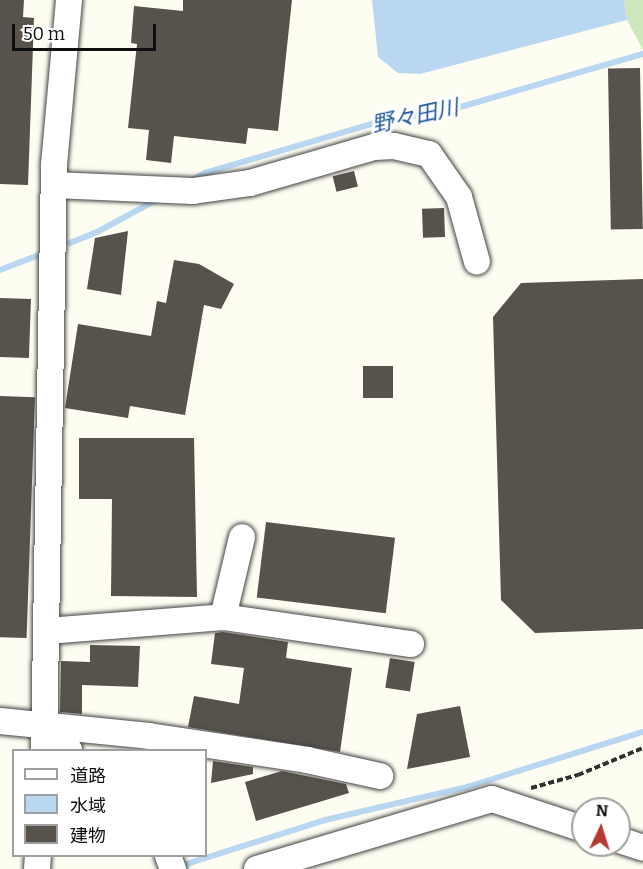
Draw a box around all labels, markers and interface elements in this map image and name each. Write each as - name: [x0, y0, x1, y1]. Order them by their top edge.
- scale bar: [15, 12, 159, 50]
- text: 50 m: [23, 23, 65, 45]
- water label: 野々田川: [369, 94, 461, 138]
- legend: [12, 749, 207, 857]
- text: 道路: [70, 765, 106, 787]
- text: 水域: [70, 795, 106, 817]
- north arrow: [571, 797, 631, 857]
- text: N: [595, 801, 609, 820]
- text: 建物: [70, 825, 106, 847]

